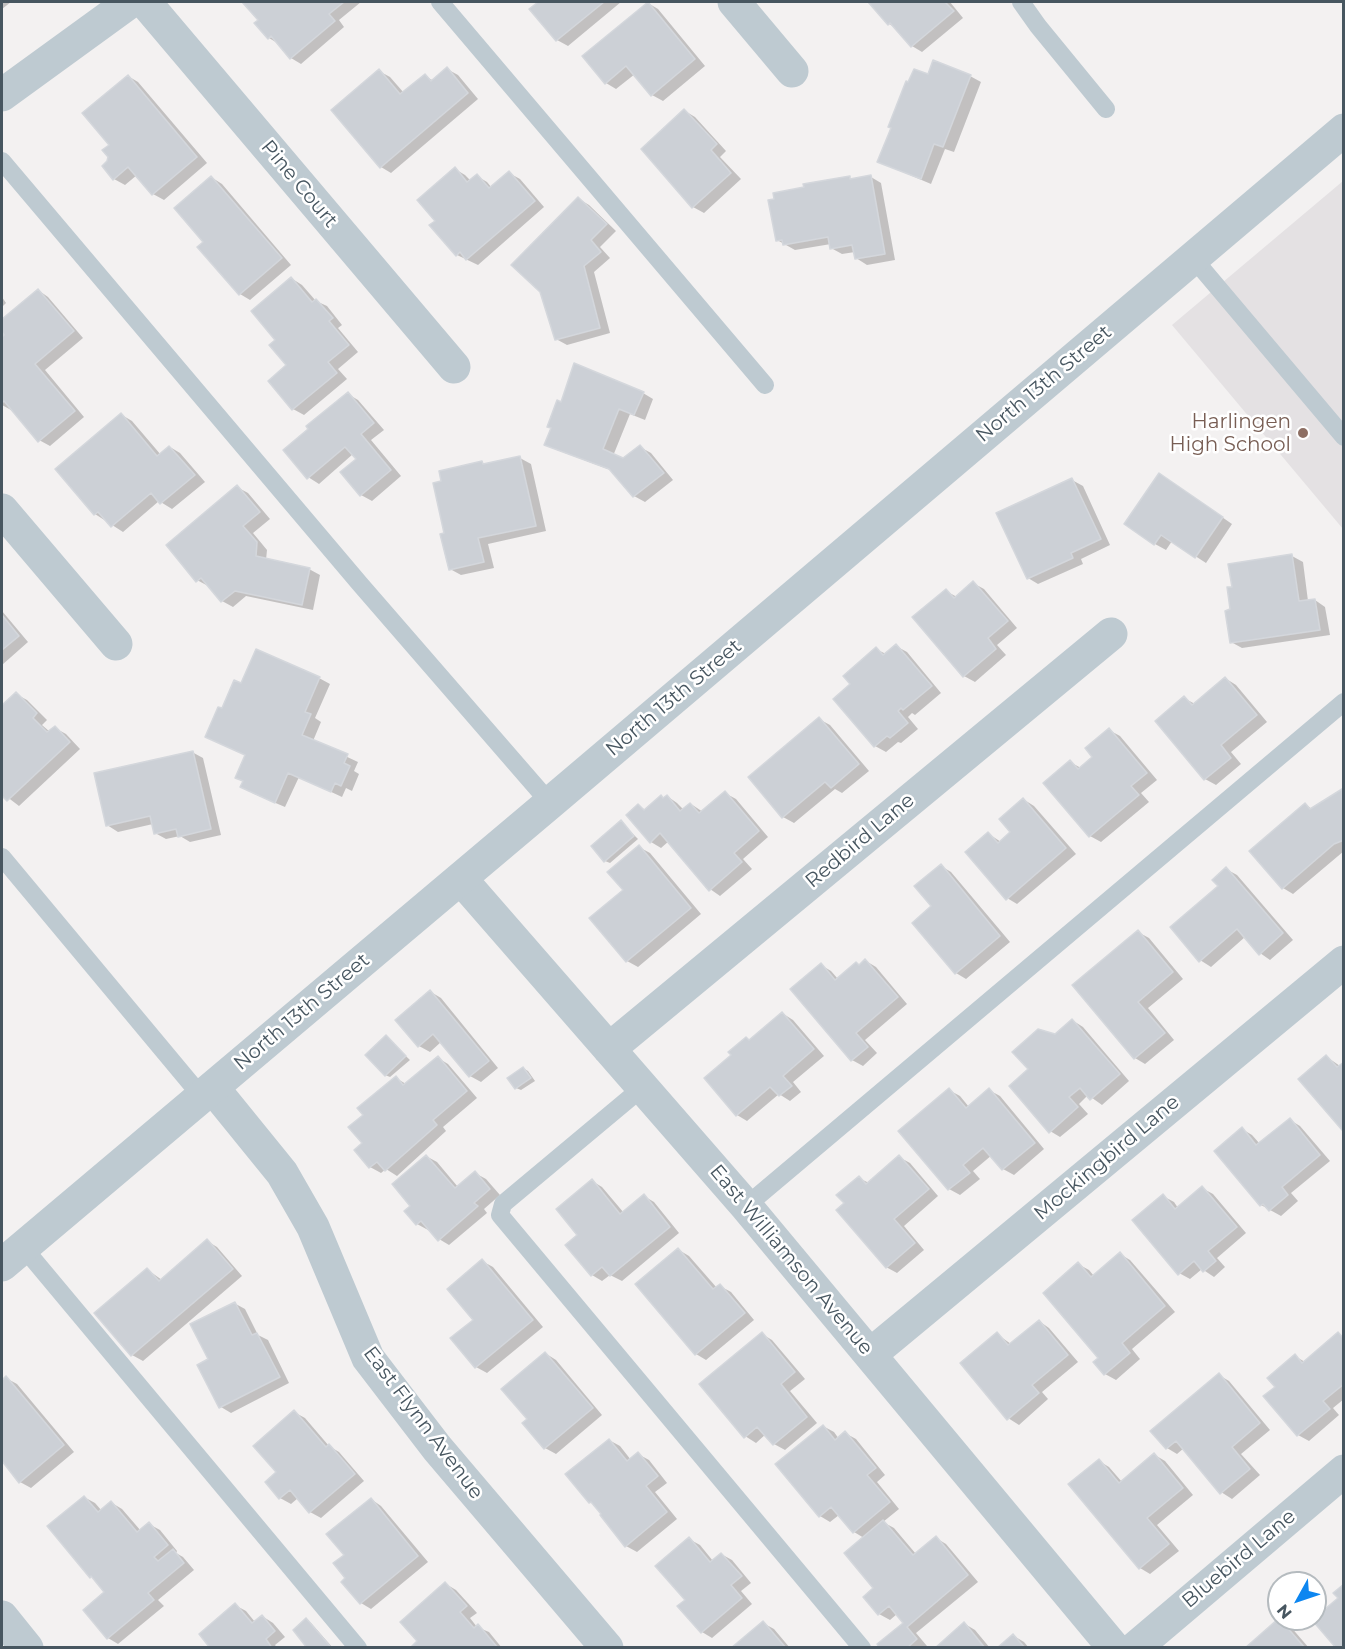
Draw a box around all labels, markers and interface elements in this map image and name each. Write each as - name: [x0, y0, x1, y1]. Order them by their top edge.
- street label: Pine Court: [256, 135, 342, 233]
- street label: North 13th Street: [971, 320, 1117, 448]
- place label: Harlingen High School: [1170, 410, 1291, 457]
- marker: Harlingen High School: [1296, 426, 1310, 440]
- street label: North 13th Street: [601, 634, 747, 762]
- street label: Redbird Lane: [801, 788, 919, 894]
- street label: North 13th Street: [229, 948, 375, 1076]
- street label: Mockingbird Lane: [1030, 1090, 1184, 1226]
- street label: East Williamson Avenue: [704, 1160, 878, 1360]
- street label: East Flynn Avenue: [358, 1342, 488, 1504]
- street label: Bluebird Lane: [1177, 1505, 1301, 1613]
- north arrow: [1267, 1571, 1327, 1631]
- text: N: [1273, 1601, 1296, 1623]

